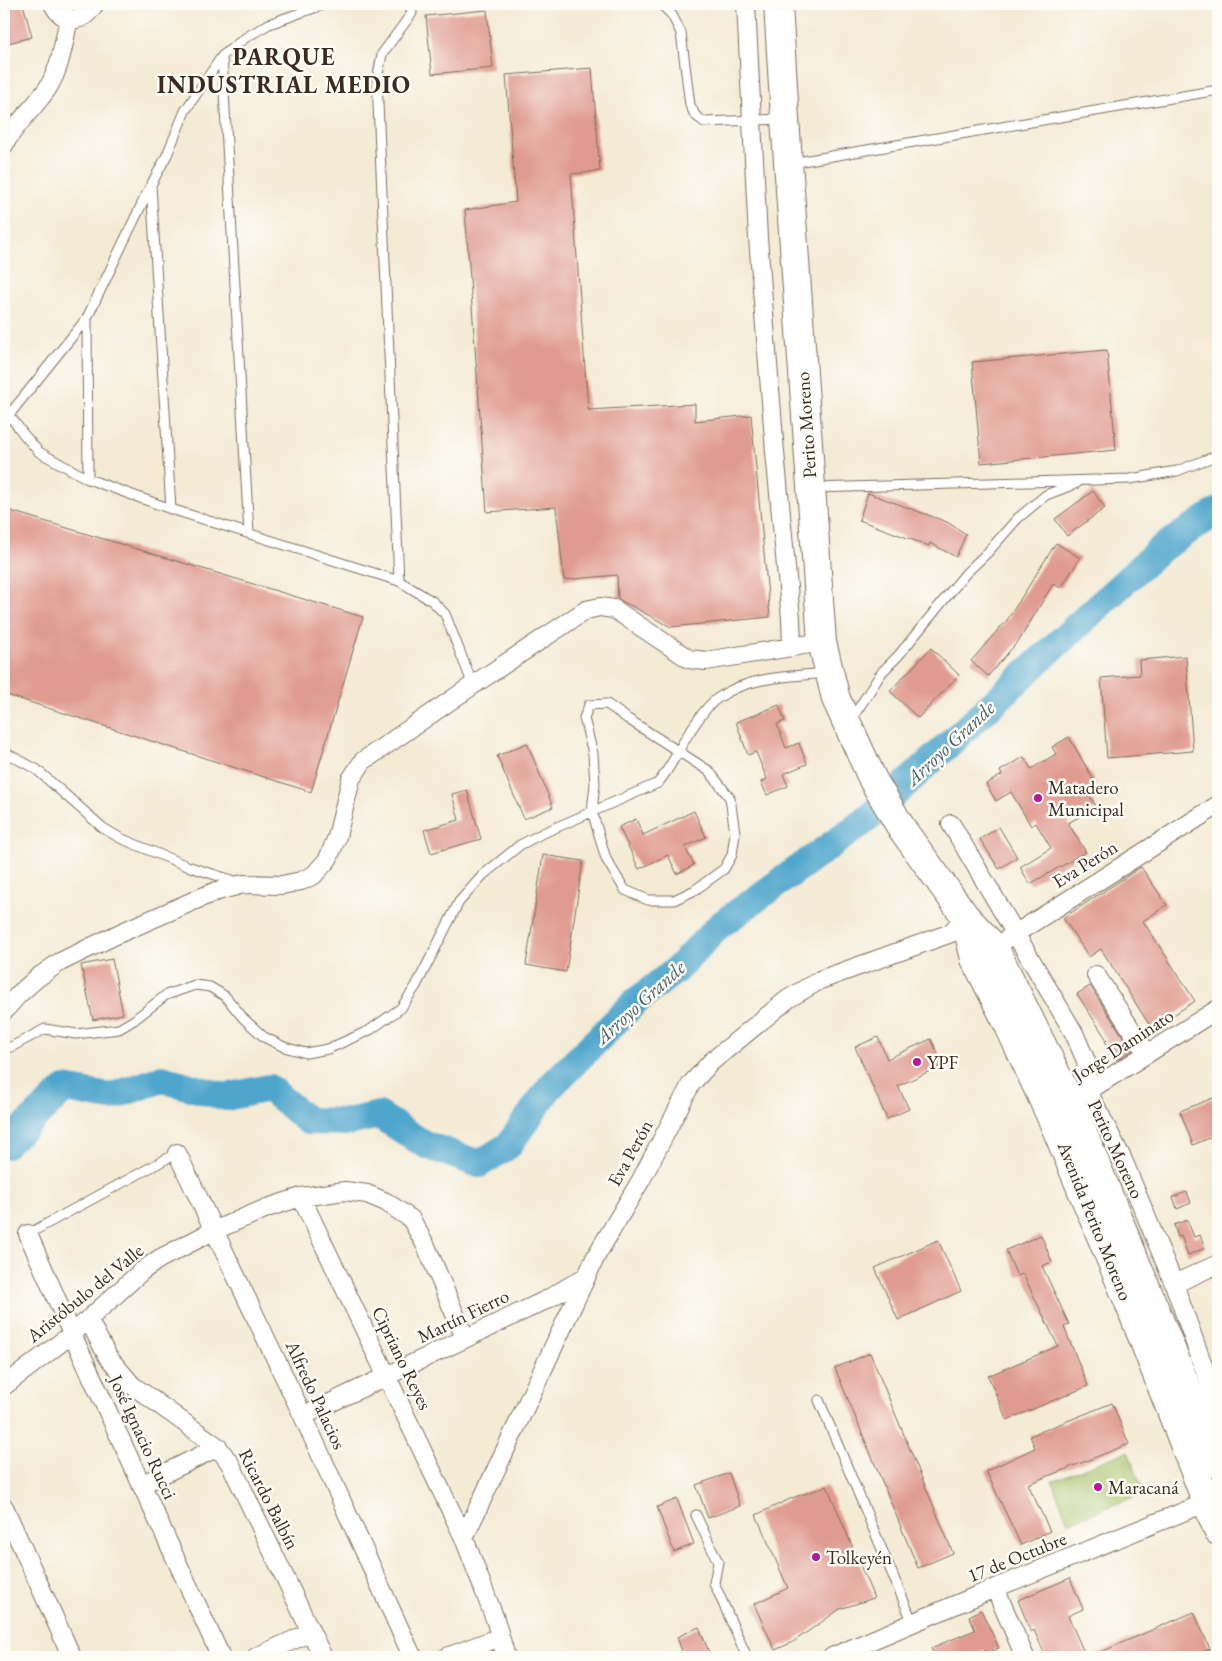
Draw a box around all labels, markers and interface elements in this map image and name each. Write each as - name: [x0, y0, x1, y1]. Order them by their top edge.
- district label: PARQUE INDUSTRIAL MEDIO: [157, 41, 411, 100]
- street label: Perito Moreno: [790, 371, 822, 479]
- water label: Arroyo Grande: [898, 695, 1000, 792]
- place label: Matadero Municipal: [1048, 775, 1124, 822]
- marker: Matadero Municipal: [1032, 792, 1044, 804]
- street label: Eva Perón: [1048, 834, 1122, 894]
- water label: Arroyo Grande: [588, 954, 691, 1051]
- street label: Jorge Daminato: [1066, 1003, 1178, 1088]
- place label: YPF: [927, 1050, 958, 1075]
- marker: YPF: [911, 1056, 923, 1068]
- street label: Perito Moreno: [1082, 1095, 1150, 1203]
- street label: Eva Perón: [602, 1115, 658, 1191]
- street label: Avenida Perito Moreno: [1051, 1137, 1138, 1304]
- street label: Aristóbulo del Valle: [21, 1238, 149, 1349]
- street label: Martín Fierro: [413, 1283, 513, 1349]
- street label: Cipriano Reyes: [366, 1302, 438, 1414]
- street label: Alfredo Palacios: [279, 1336, 352, 1453]
- street label: José Ignacio Rucci: [102, 1369, 183, 1504]
- street label: Ricardo Balbín: [233, 1444, 305, 1554]
- place label: Maracaná: [1108, 1475, 1179, 1500]
- marker: Maracaná: [1092, 1481, 1104, 1493]
- street label: 17 de Octubre: [964, 1526, 1070, 1588]
- place label: Tolkeyén: [826, 1545, 892, 1570]
- marker: Tolkeyén: [810, 1551, 822, 1563]

